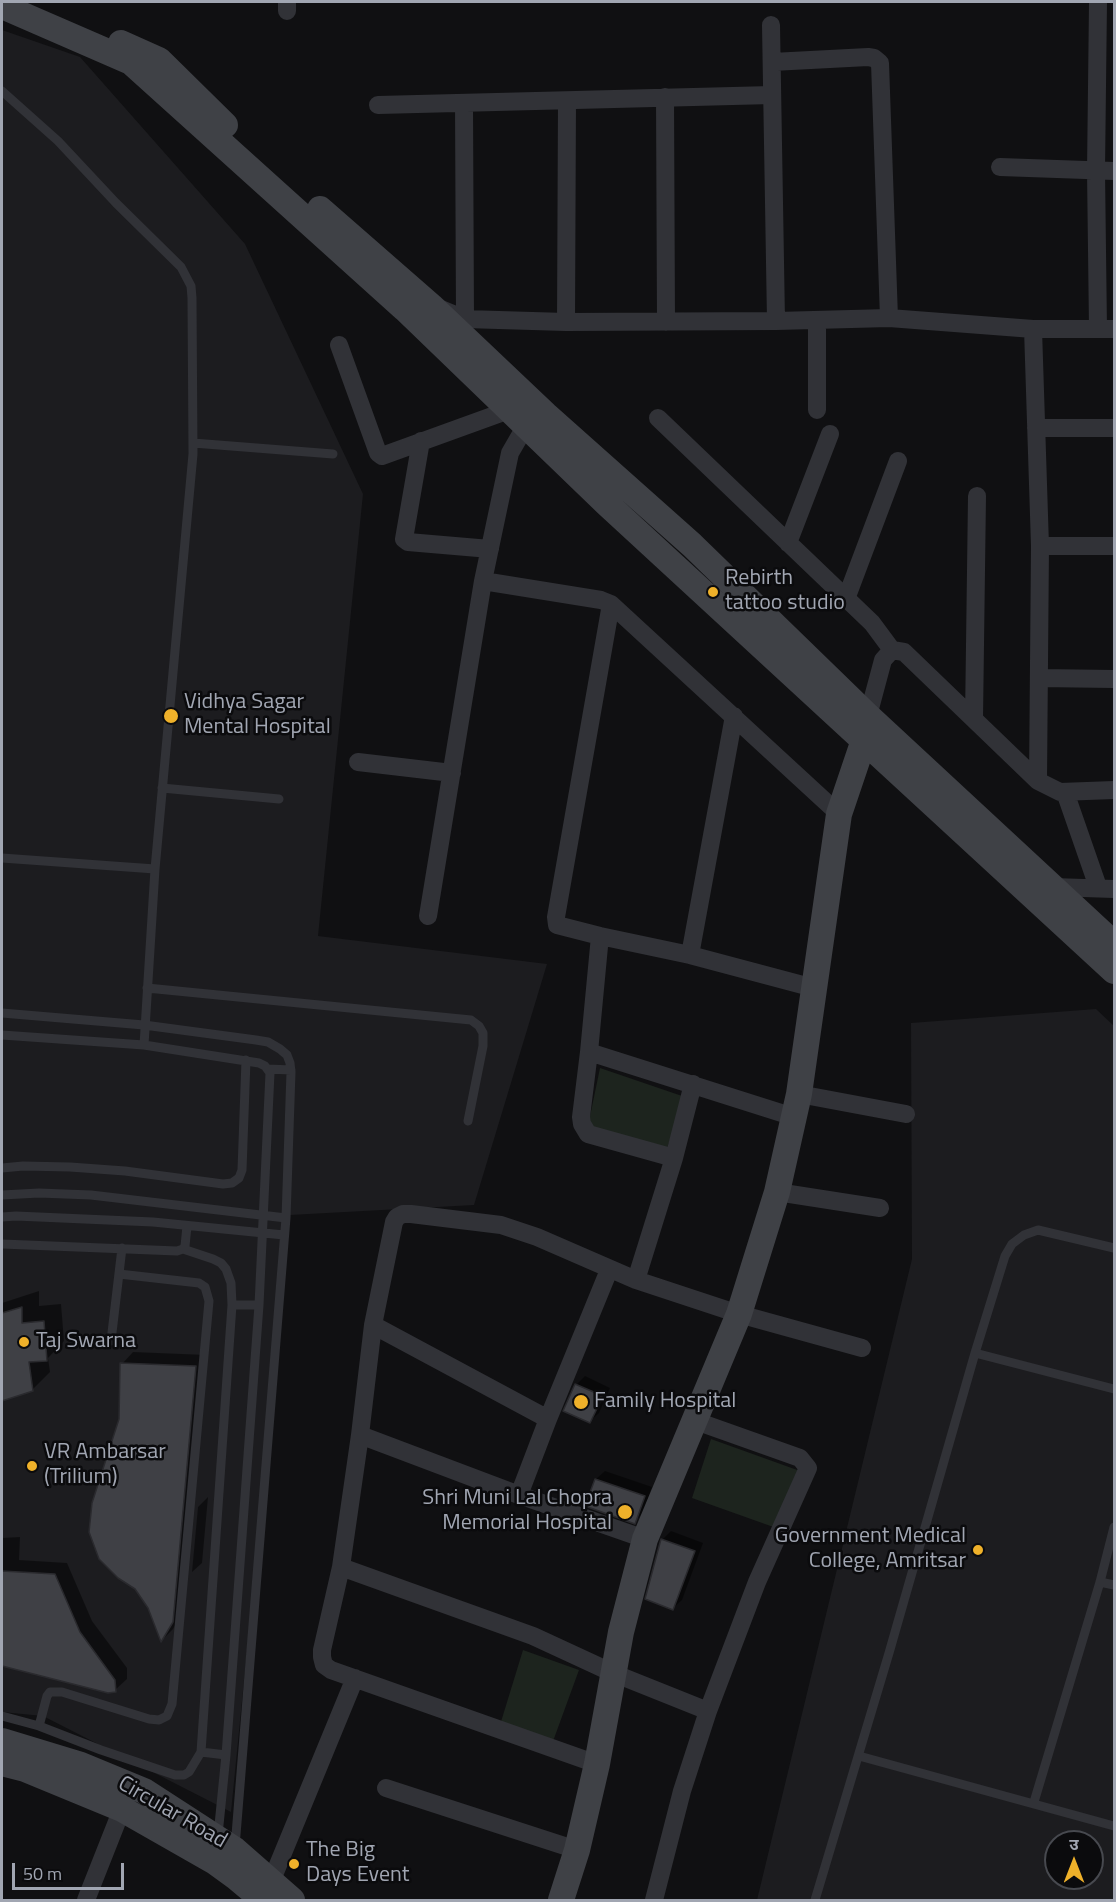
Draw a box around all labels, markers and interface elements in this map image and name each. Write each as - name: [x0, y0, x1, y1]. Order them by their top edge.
- place label: Rebirth tattoo studio: [725, 566, 845, 618]
- marker: Rebirth tattoo studio: [706, 585, 720, 599]
- place label: Vidhya Sagar Mental Hospital: [184, 690, 331, 742]
- marker: Vidhya Sagar Mental Hospital: [162, 707, 180, 725]
- place label: Taj Swarna: [36, 1329, 136, 1355]
- marker: Taj Swarna: [17, 1335, 31, 1349]
- place label: Family Hospital: [594, 1389, 736, 1415]
- marker: Family Hospital: [572, 1393, 590, 1411]
- place label: VR Ambarsar (Trilium): [44, 1440, 166, 1492]
- marker: VR Ambarsar (Trilium): [25, 1459, 39, 1473]
- place label: Shri Muni Lal Chopra Memorial Hospital: [422, 1486, 612, 1538]
- marker: Shri Muni Lal Chopra Memorial Hospital: [616, 1503, 634, 1521]
- place label: Government Medical College, Amritsar: [775, 1524, 966, 1576]
- marker: Government Medical College, Amritsar: [971, 1543, 985, 1557]
- street label: Circular Road: [113, 1771, 231, 1855]
- north arrow: [1044, 1830, 1104, 1890]
- text: उ: [1069, 1832, 1079, 1856]
- place label: The Big Days Event: [306, 1838, 410, 1890]
- scale bar: [15, 1851, 128, 1889]
- marker: The Big Days Event: [287, 1857, 301, 1871]
- text: 50 m: [23, 1860, 62, 1887]

